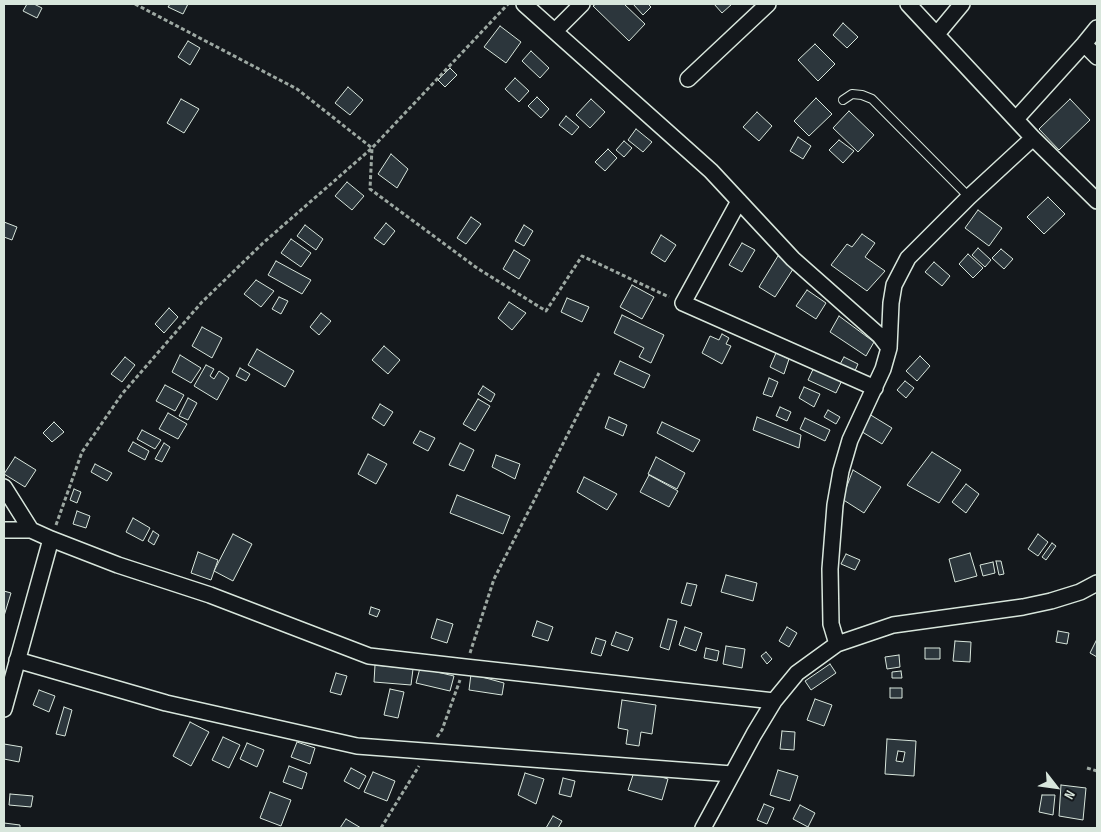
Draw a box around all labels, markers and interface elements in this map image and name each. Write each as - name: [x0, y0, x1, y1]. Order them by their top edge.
- north arrow: [1031, 762, 1081, 812]
- text: N: [1060, 787, 1079, 802]

